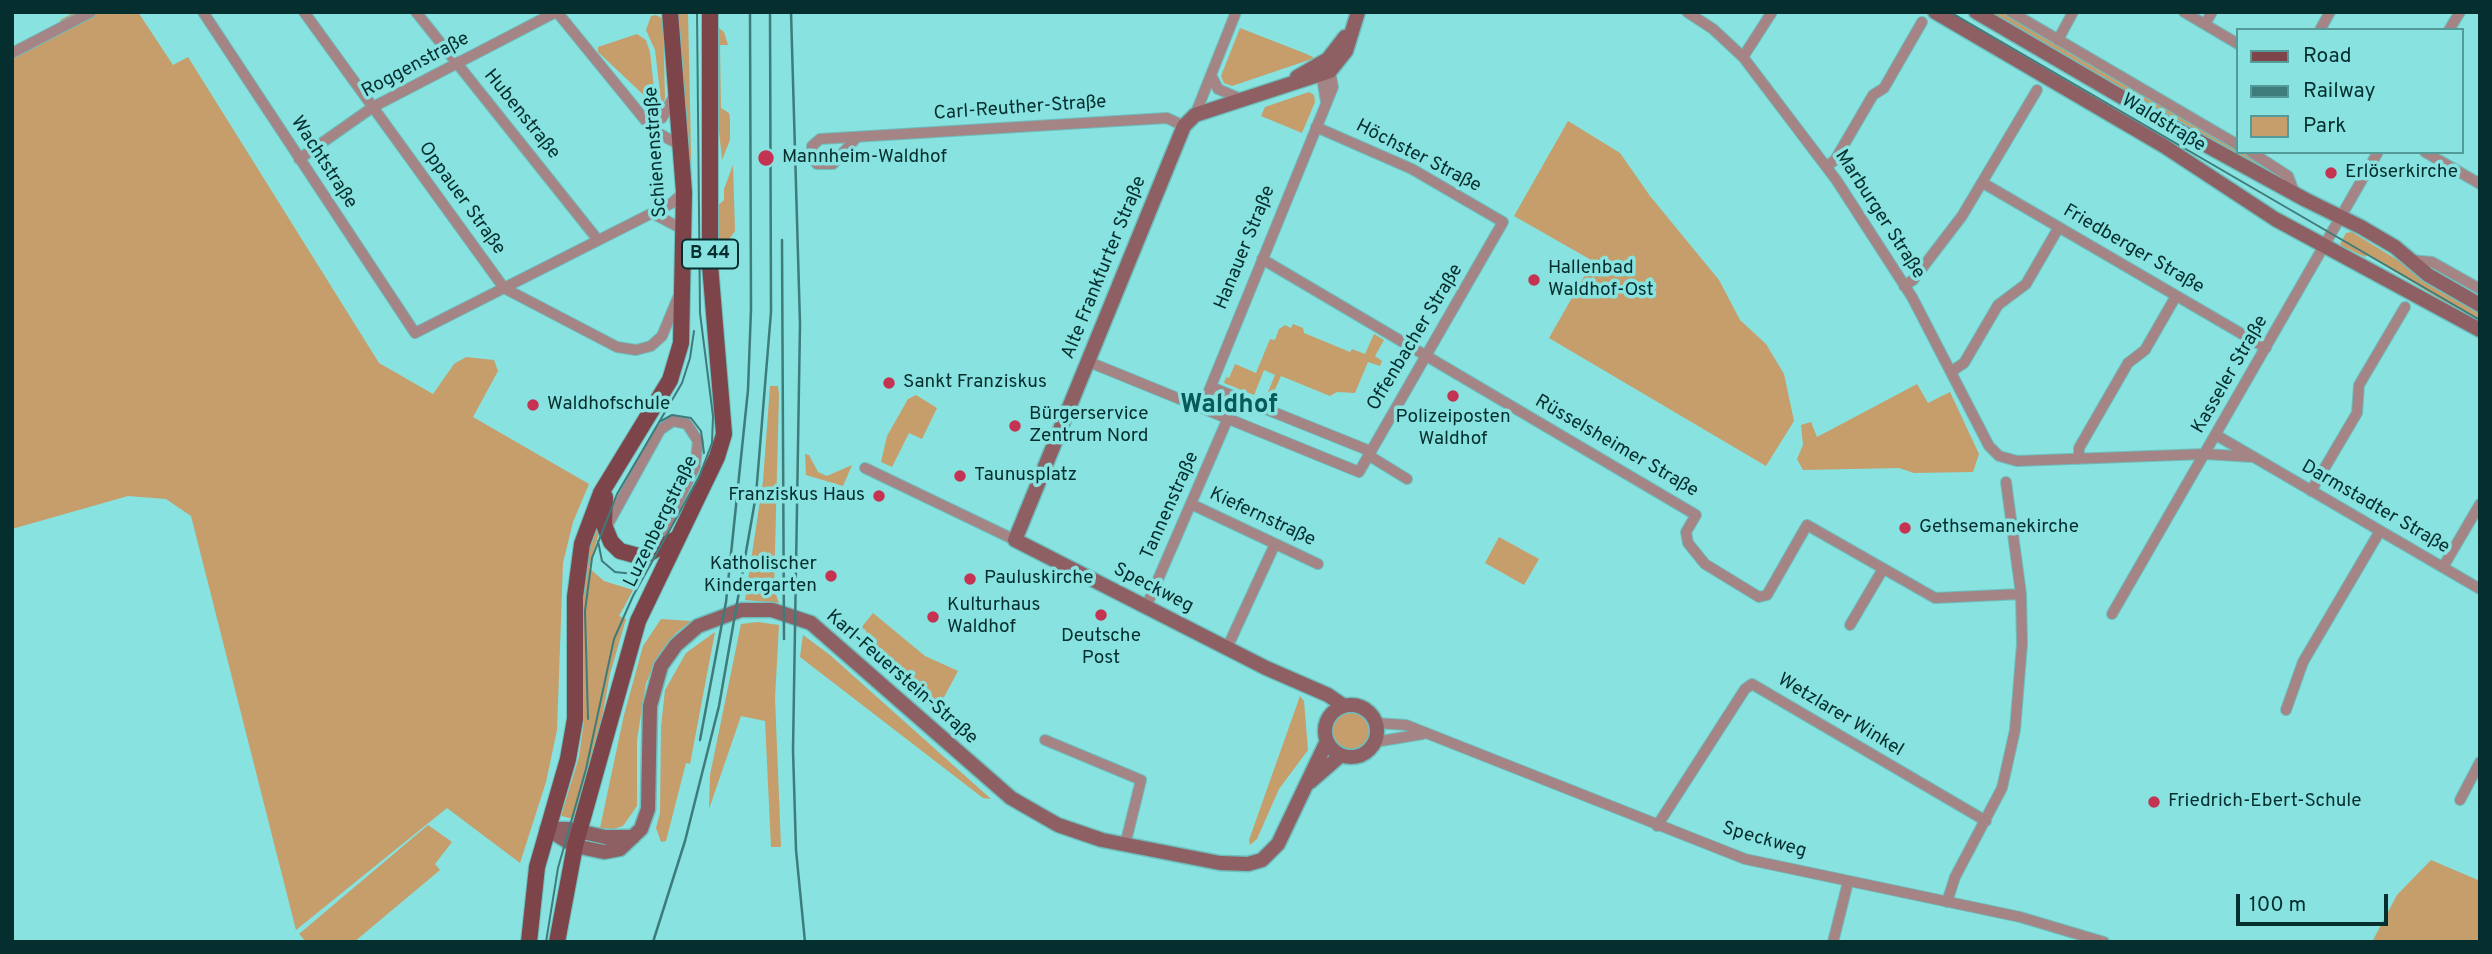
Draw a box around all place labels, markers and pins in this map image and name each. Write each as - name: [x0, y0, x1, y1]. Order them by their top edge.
- place label: Mannheim-Waldhof: [782, 147, 947, 169]
- marker: Mannheim-Waldhof: [756, 148, 776, 168]
- place label: Erlöserkirche: [2345, 162, 2458, 184]
- marker: Erlöserkirche: [2323, 165, 2339, 181]
- place label: Hallenbad Waldhof-Ost: [1548, 258, 1654, 302]
- marker: Hallenbad Waldhof-Ost: [1526, 272, 1542, 288]
- place label: Sankt Franziskus: [903, 372, 1047, 394]
- marker: Sankt Franziskus: [881, 375, 897, 391]
- marker: Polizeiposten Waldhof: [1445, 388, 1461, 404]
- place label: Waldhofschule: [547, 394, 670, 416]
- marker: Waldhofschule: [525, 397, 541, 413]
- place label: Bürgerservice Zentrum Nord: [1029, 404, 1148, 448]
- place label: Polizeiposten Waldhof: [1395, 407, 1511, 451]
- marker: Bürgerservice Zentrum Nord: [1007, 418, 1023, 434]
- place label: Taunusplatz: [974, 465, 1077, 487]
- marker: Taunusplatz: [952, 468, 968, 484]
- place label: Franziskus Haus: [728, 485, 865, 507]
- marker: Franziskus Haus: [871, 488, 887, 504]
- place label: Gethsemanekirche: [1919, 517, 2079, 539]
- marker: Gethsemanekirche: [1897, 520, 1913, 536]
- place label: Katholischer Kindergarten: [704, 554, 817, 598]
- marker: Katholischer Kindergarten: [823, 568, 839, 584]
- place label: Pauluskirche: [984, 568, 1093, 590]
- marker: Pauluskirche: [962, 571, 978, 587]
- place label: Kulturhaus Waldhof: [947, 595, 1040, 639]
- marker: Deutsche Post: [1093, 607, 1109, 623]
- marker: Kulturhaus Waldhof: [925, 609, 941, 625]
- place label: Deutsche Post: [1061, 626, 1141, 670]
- place label: Friedrich-Ebert-Schule: [2168, 791, 2362, 813]
- marker: Friedrich-Ebert-Schule: [2146, 794, 2162, 810]

